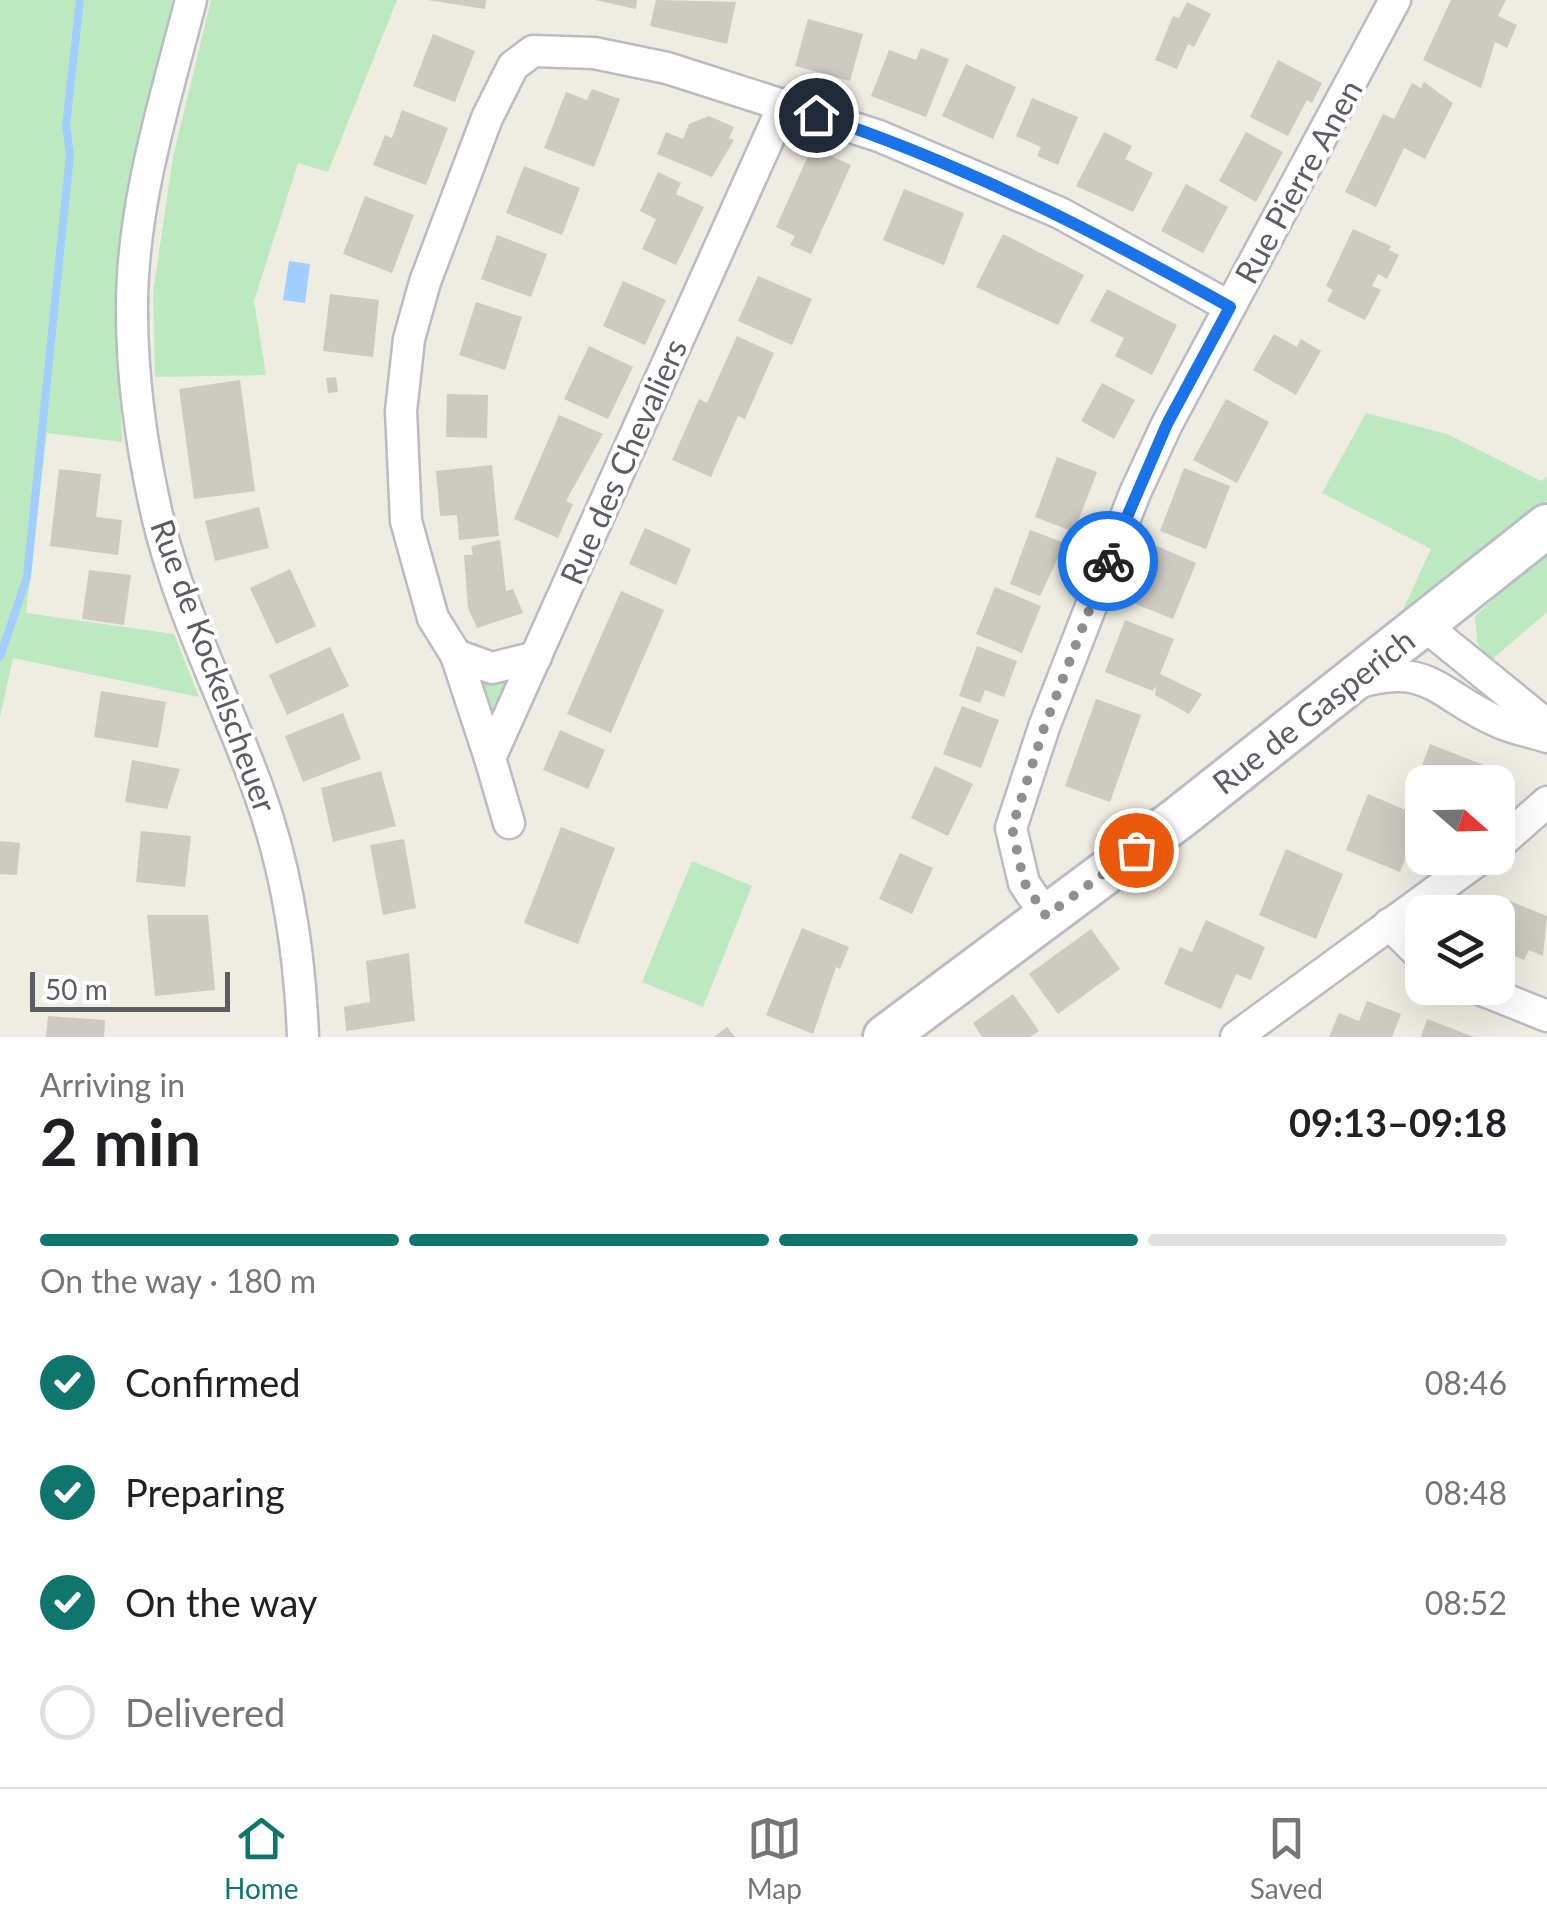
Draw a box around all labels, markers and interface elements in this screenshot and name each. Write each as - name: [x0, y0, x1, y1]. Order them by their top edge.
- pin: [774, 73, 859, 158]
- street label: Rue Pierre Anen: [1226, 73, 1370, 290]
- icon: home: [789, 88, 844, 143]
- street label: Rue des Chevaliers: [551, 333, 694, 590]
- courier: [1058, 511, 1158, 611]
- street label: Rue de Kockelscheuer: [143, 514, 286, 818]
- icon: bike: [1081, 534, 1136, 589]
- street label: Rue de Gasperich: [1204, 620, 1422, 802]
- north arrow: [1405, 765, 1515, 875]
- map controls: [1405, 765, 1515, 1005]
- pin: [1094, 808, 1179, 893]
- icon: bag: [1109, 823, 1164, 878]
- button: layers: [1405, 895, 1515, 1005]
- scale bar: [30, 967, 230, 1011]
- text: 50 m: [45, 972, 108, 1006]
- text: Arriving in: [40, 1065, 185, 1104]
- text: 09:13–09:18: [1289, 1099, 1507, 1145]
- text: 2 min: [40, 1102, 201, 1180]
- text: On the way · 180 m: [40, 1261, 316, 1300]
- icon: check: [40, 1355, 95, 1410]
- text: Confirmed: [125, 1359, 301, 1405]
- text: 08:46: [1425, 1363, 1507, 1402]
- icon: check: [40, 1465, 95, 1520]
- text: Preparing: [125, 1469, 285, 1515]
- text: 08:48: [1425, 1473, 1507, 1512]
- icon: check: [40, 1575, 95, 1630]
- text: On the way: [125, 1579, 317, 1625]
- text: 08:52: [1425, 1583, 1507, 1622]
- text: Delivered: [125, 1689, 285, 1735]
- tab: Home: [224, 1811, 299, 1905]
- tab: Map: [747, 1811, 802, 1905]
- tab: Saved: [1250, 1811, 1323, 1905]

